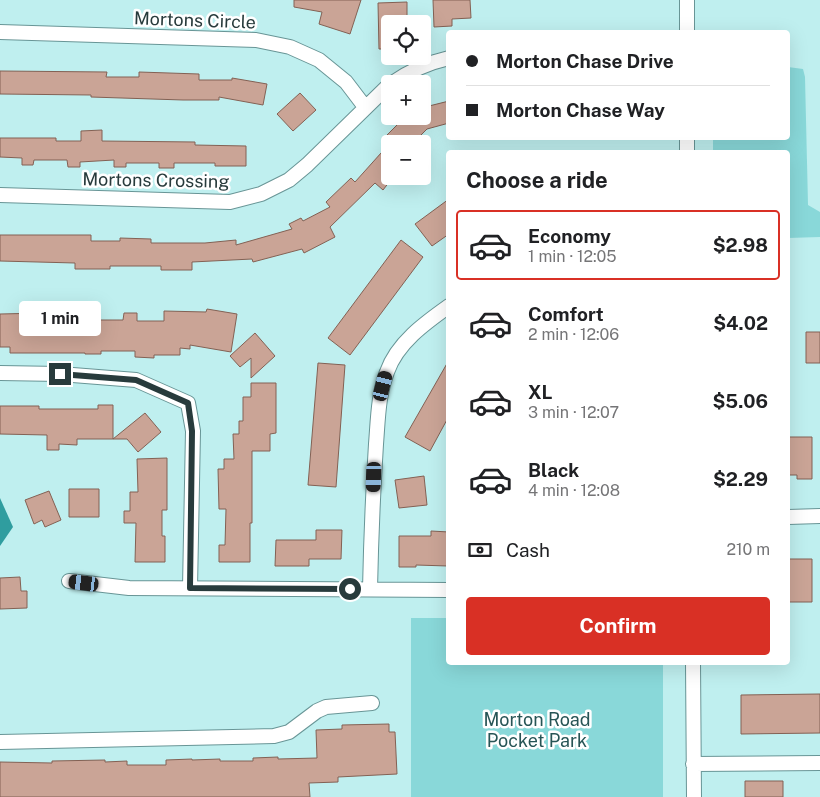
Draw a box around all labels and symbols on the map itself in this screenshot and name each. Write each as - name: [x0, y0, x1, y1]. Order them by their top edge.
- street label: Mortons Circle: [134, 7, 256, 33]
- street label: Mortons Crossing: [82, 168, 230, 192]
- callout: 1 min: [19, 302, 101, 336]
- route end: [49, 363, 71, 385]
- car: [372, 370, 393, 402]
- car: [365, 462, 382, 492]
- car: [68, 574, 99, 592]
- route start: [339, 578, 361, 600]
- park label: Morton Road Pocket Park: [483, 709, 591, 751]

